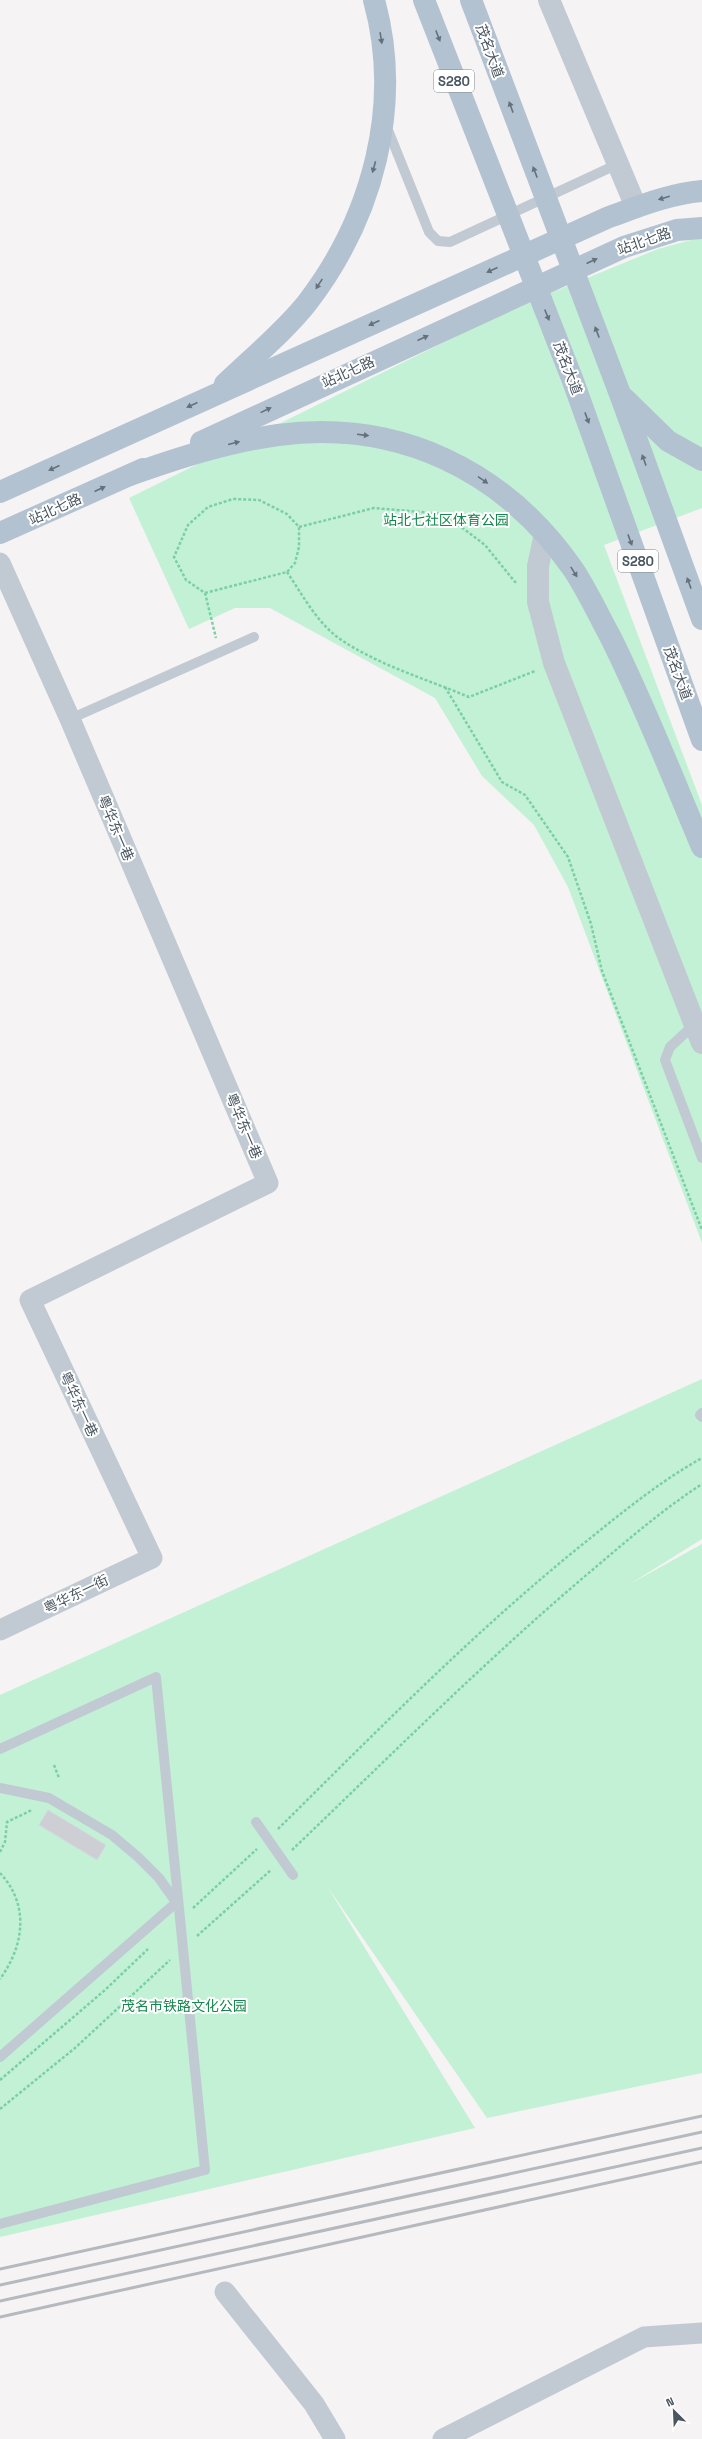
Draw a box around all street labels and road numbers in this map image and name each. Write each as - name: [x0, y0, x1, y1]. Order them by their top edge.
- street label: 茂名大道: [472, 22, 508, 80]
- road number: S280: [434, 70, 474, 92]
- street label: 站北七路: [615, 223, 673, 259]
- street label: 茂名大道: [550, 339, 586, 397]
- street label: 站北七路: [319, 352, 377, 392]
- street label: 站北七路: [26, 489, 84, 529]
- road number: S280: [618, 550, 658, 572]
- street label: 茂名大道: [660, 644, 696, 702]
- street label: 粤华东一巷: [94, 792, 138, 864]
- street label: 粤华东一巷: [222, 1090, 266, 1162]
- street label: 粤华东一巷: [56, 1368, 102, 1440]
- street label: 粤华东一街: [41, 1571, 111, 1617]

